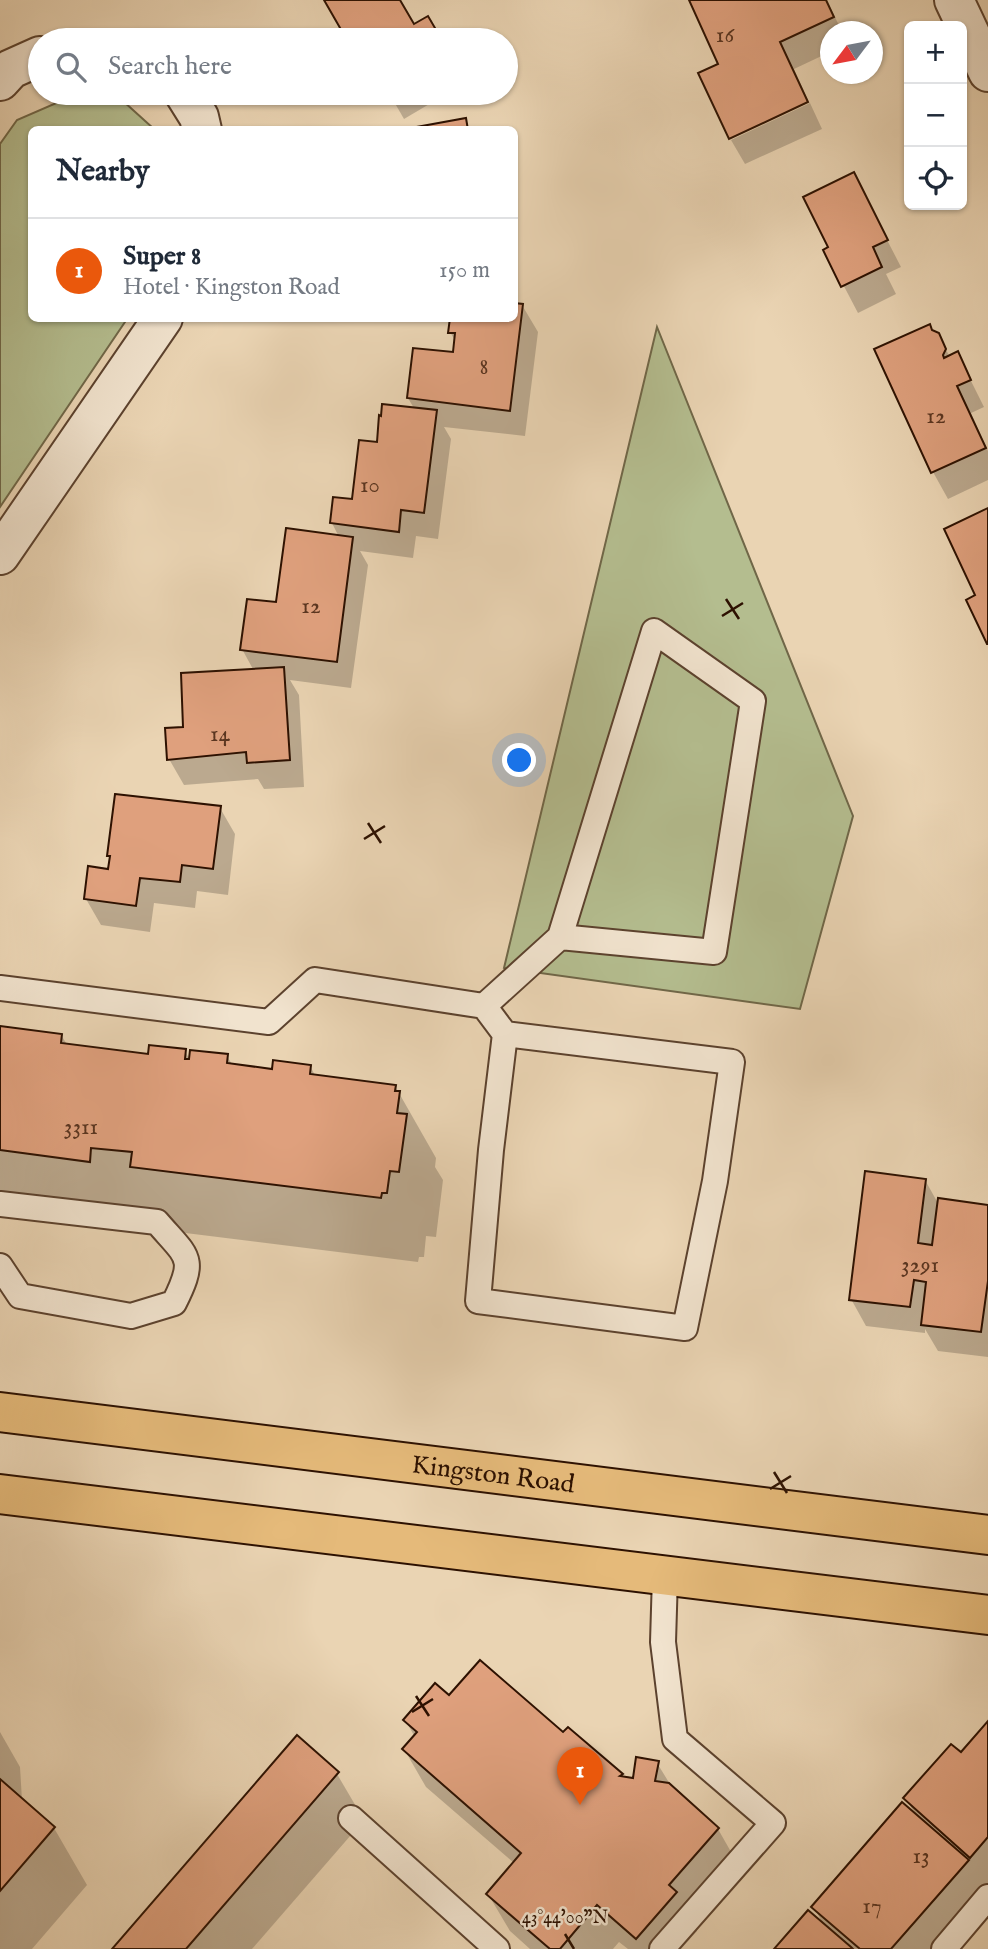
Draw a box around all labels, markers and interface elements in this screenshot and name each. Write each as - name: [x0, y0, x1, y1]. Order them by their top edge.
- house number: 16: [716, 21, 735, 50]
- north arrow: [820, 21, 883, 84]
- map controls: [904, 21, 967, 210]
- button: +: [904, 21, 967, 84]
- search box: [28, 28, 518, 105]
- icon: search: [52, 48, 90, 86]
- text: Search here: [108, 50, 232, 83]
- button: −: [904, 84, 967, 147]
- button: locate: [904, 147, 967, 210]
- text: Nearby: [56, 153, 149, 191]
- text: Super 8: [123, 240, 201, 273]
- text: 1: [75, 256, 83, 285]
- text: 150 m: [439, 256, 490, 285]
- text: Hotel · Kingston Road: [123, 273, 340, 302]
- house number: 8: [479, 353, 489, 382]
- house number: 12: [926, 402, 946, 431]
- house number: 10: [360, 471, 380, 500]
- house number: 12: [301, 592, 321, 621]
- house number: 14: [210, 720, 231, 749]
- your location: [502, 743, 536, 777]
- house number: 3311: [64, 1113, 98, 1142]
- house number: 3291: [901, 1251, 939, 1280]
- street label: Kingston Road: [410, 1448, 577, 1501]
- pin: 1: [557, 1747, 603, 1805]
- house number: 13: [912, 1842, 930, 1871]
- house number: 17: [862, 1892, 882, 1921]
- text: 43°44'00"N: [522, 1907, 608, 1930]

